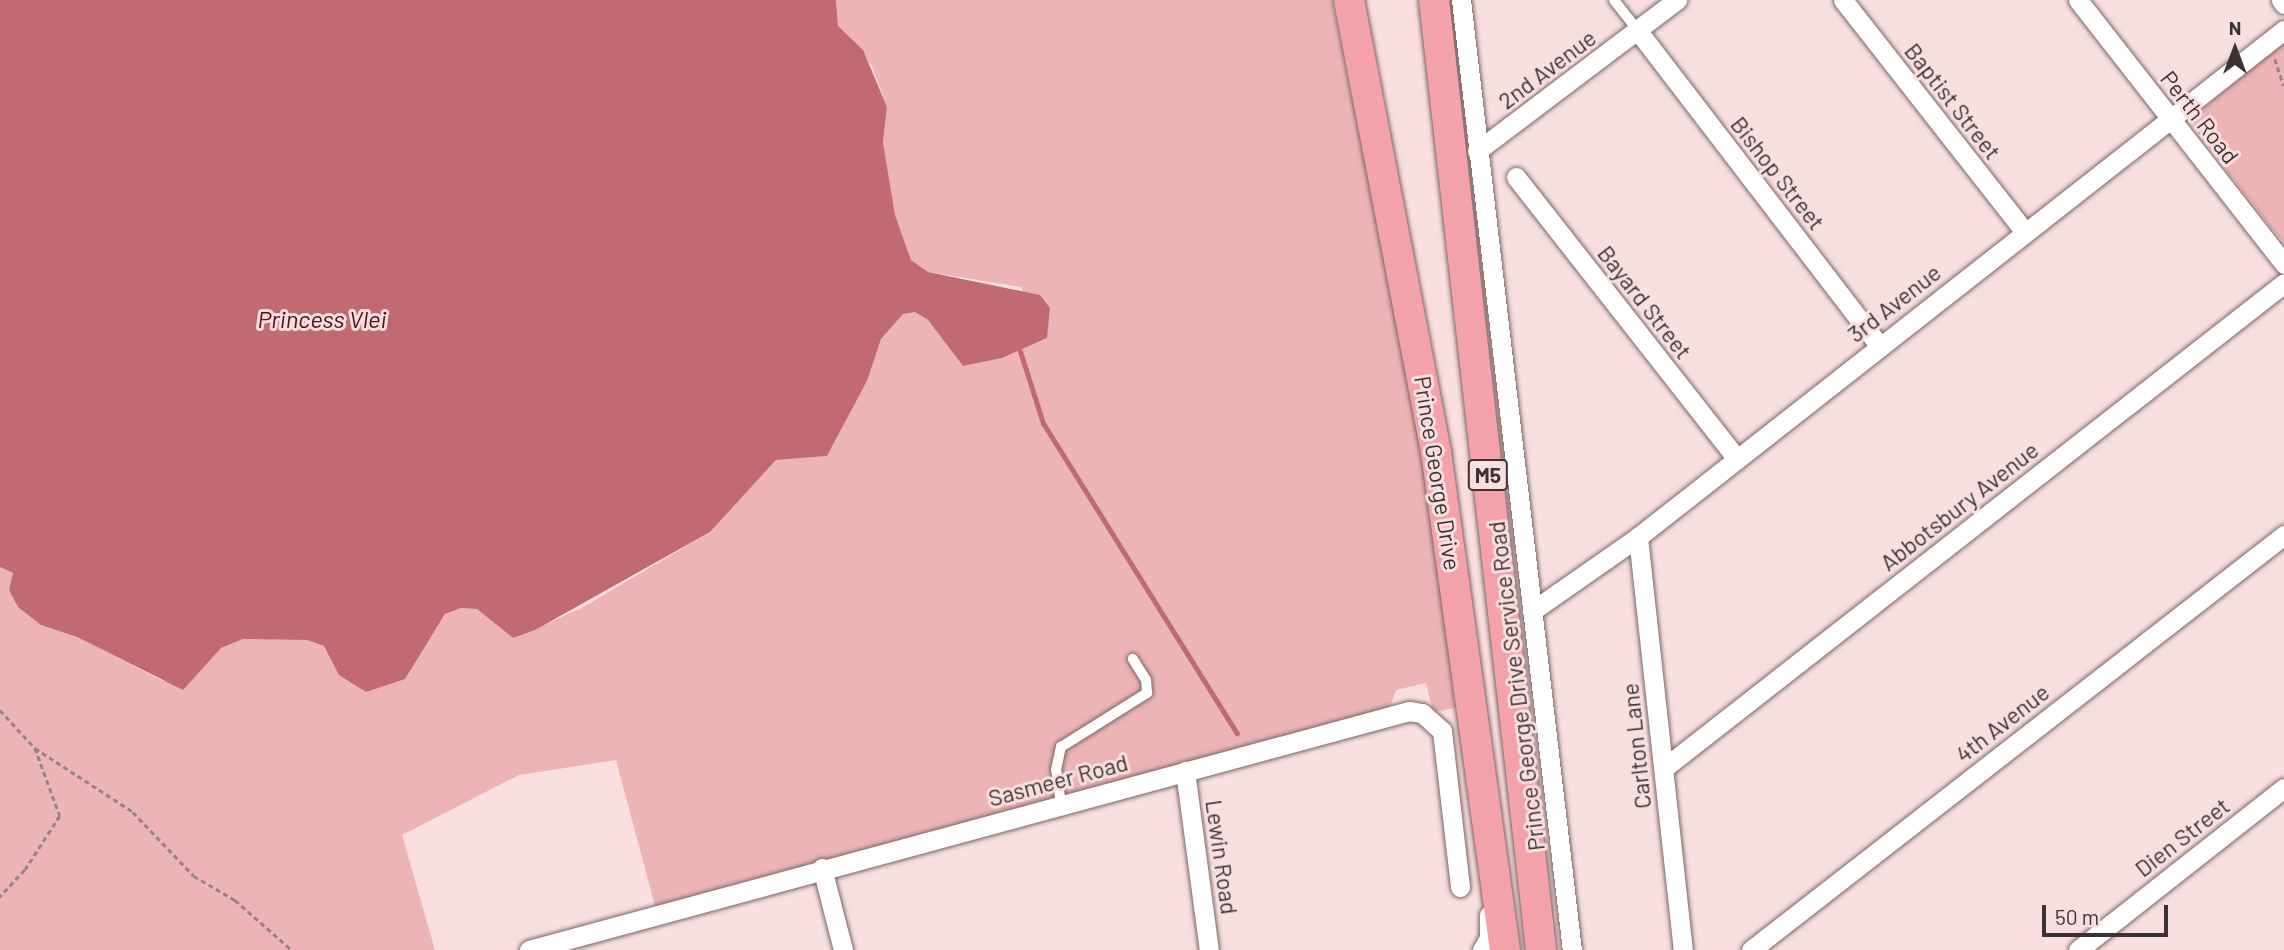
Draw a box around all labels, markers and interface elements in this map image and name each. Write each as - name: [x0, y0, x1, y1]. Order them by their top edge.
- north arrow: [2200, 14, 2270, 84]
- text: N: [2229, 16, 2241, 39]
- street label: 2nd Avenue: [1493, 23, 1601, 115]
- street label: Baptist Street: [1899, 37, 2007, 165]
- street label: Perth Road: [2155, 65, 2245, 169]
- street label: Bishop Street: [1725, 111, 1831, 235]
- street label: Bayard Street: [1592, 240, 1698, 364]
- street label: 3rd Avenue: [1842, 258, 1946, 348]
- water label: Princess Vlei: [258, 305, 386, 333]
- street label: Prince George Drive: [1409, 374, 1467, 572]
- street label: Abbotsbury Avenue: [1874, 436, 2044, 576]
- road number: M5: [1467, 458, 1509, 492]
- street label: Prince George Drive Service Road: [1482, 520, 1550, 852]
- street label: 4th Avenue: [1950, 678, 2054, 768]
- street label: Carlton Lane: [1616, 682, 1656, 810]
- street label: Sasmeer Road: [985, 748, 1131, 812]
- street label: Dien Street: [2129, 792, 2235, 882]
- street label: Lewin Road: [1200, 798, 1244, 916]
- scale bar: [2046, 890, 2172, 934]
- text: 50 m: [2055, 904, 2099, 929]

